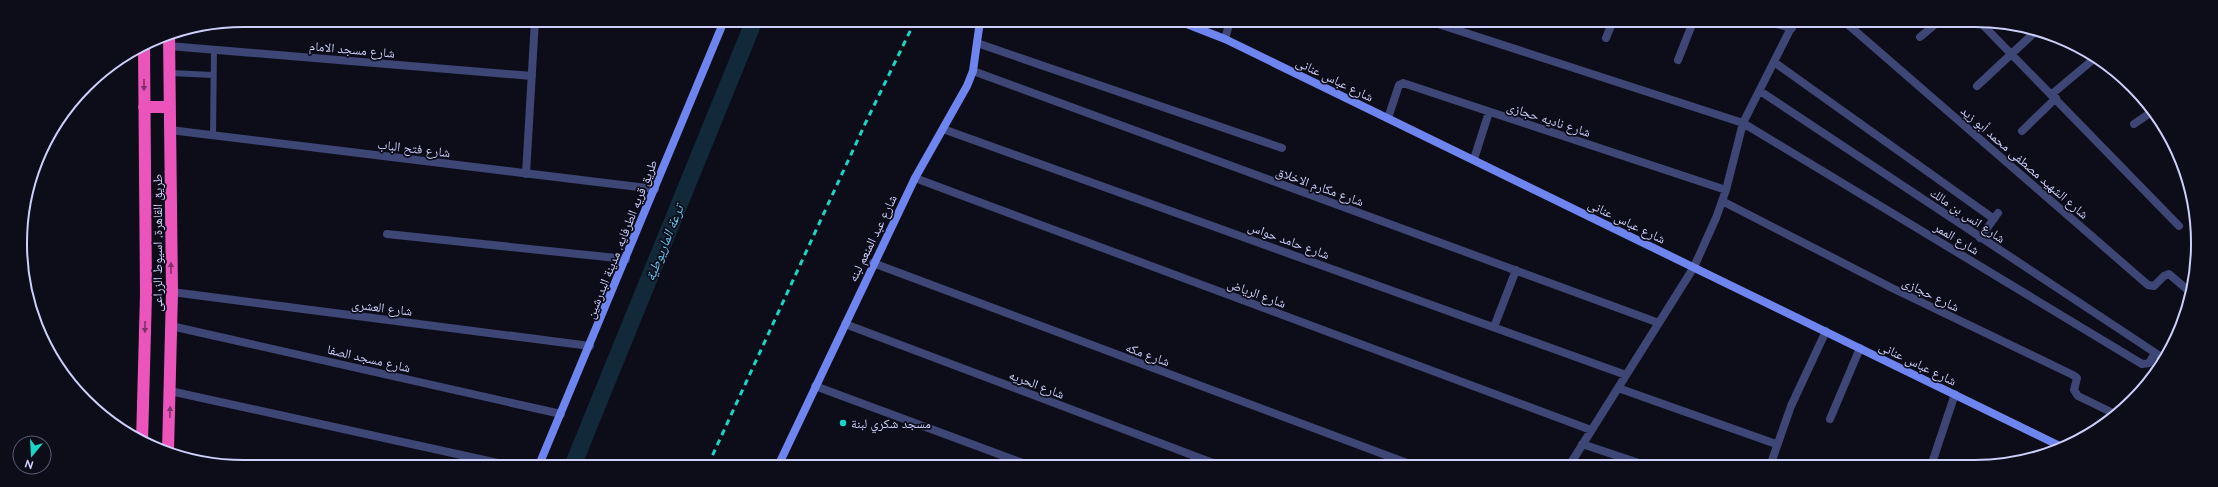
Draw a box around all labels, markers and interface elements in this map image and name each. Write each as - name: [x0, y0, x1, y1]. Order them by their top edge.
- street label: شارع مسجد الامام: [308, 38, 396, 63]
- street label: شارع عباس عنانى: [1293, 54, 1376, 106]
- one-way arrow: [141, 79, 147, 92]
- street label: شارع ناديه حجازى: [1504, 99, 1593, 142]
- street label: شارع الشهيد مصطفى محمد أبو زيد: [1956, 103, 2092, 223]
- street label: شارع فتح الباب: [376, 137, 451, 162]
- street label: طريق قريه الطرفايه, مدينة البدرشين: [583, 158, 661, 321]
- street label: شارع مكارم الاخلاق: [1273, 164, 1366, 211]
- street label: طريق القاهرة, اسيوط الزراعى: [150, 174, 166, 312]
- street label: شارع انس بن مالك: [1926, 185, 2008, 248]
- street label: شارع عبد المنعم لبنه: [845, 192, 902, 285]
- street label: شارع عباس عنانى: [1585, 196, 1668, 248]
- water label: ترعة الماريوطية: [642, 200, 688, 283]
- street label: شارع حامد حواس: [1245, 219, 1332, 264]
- street label: شارع الممر: [1930, 219, 1982, 259]
- one-way arrow: [168, 262, 175, 274]
- street label: شارع حجازى: [1899, 274, 1962, 316]
- street label: شارع الرياض: [1225, 276, 1288, 313]
- street label: شارع العشرى: [350, 296, 413, 321]
- one-way arrow: [142, 321, 148, 334]
- street label: شارع عباس عنانى: [1876, 338, 1959, 390]
- street label: شارع مكه: [1123, 340, 1172, 371]
- street label: شارع مسجد الصفا: [325, 342, 412, 377]
- street label: شارع الحريه: [1006, 367, 1067, 404]
- one-way arrow: [166, 406, 173, 418]
- place label: مسجد شكري لبنة: [851, 416, 931, 434]
- marker: مسجد شكري لبنة: [838, 418, 848, 428]
- north arrow: [12, 435, 52, 475]
- text: N: [23, 457, 35, 472]

